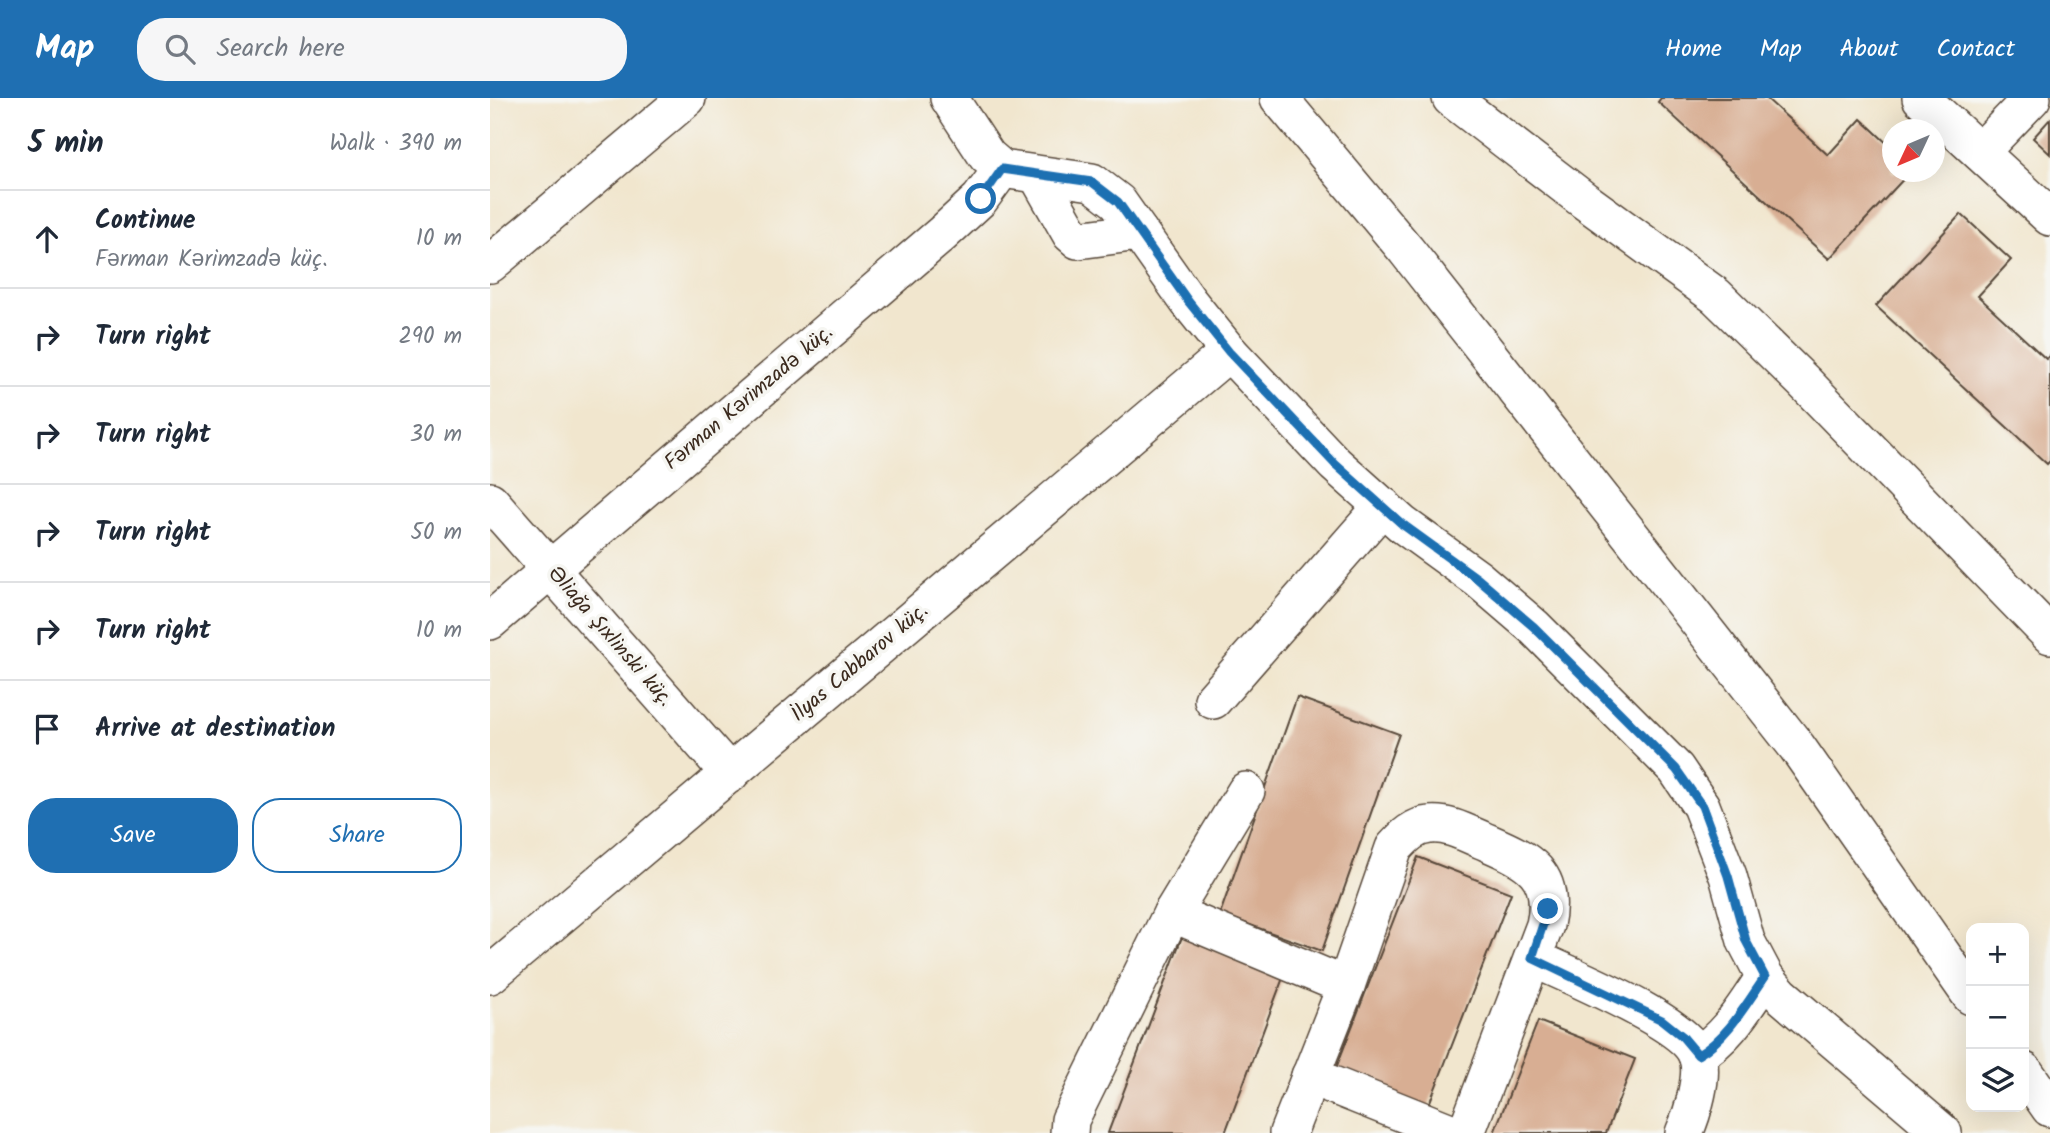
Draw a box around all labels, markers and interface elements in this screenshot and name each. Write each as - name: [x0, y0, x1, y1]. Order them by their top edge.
- search box: [137, 18, 627, 81]
- text: Map: [35, 23, 95, 76]
- text: Search here: [217, 28, 345, 70]
- icon: search: [161, 30, 199, 68]
- text: Home: [1665, 30, 1722, 69]
- text: Map: [1760, 30, 1802, 69]
- text: About: [1840, 30, 1898, 69]
- text: Contact: [1936, 30, 2015, 69]
- north arrow: [1882, 119, 1945, 182]
- text: 5 min: [28, 120, 104, 168]
- text: Walk · 390 m: [330, 126, 462, 162]
- route start: [965, 183, 996, 214]
- text: Continue: [95, 200, 196, 242]
- icon: ahead: [28, 220, 66, 258]
- text: 10 m: [416, 221, 462, 257]
- text: Fərman Kərimzadə küç.: [95, 242, 328, 278]
- text: Turn right: [95, 316, 211, 358]
- street label: Fərman Kərimzadə küç.: [657, 317, 841, 479]
- icon: right: [28, 318, 66, 356]
- text: 290 m: [398, 319, 462, 355]
- text: Turn right: [95, 414, 211, 456]
- icon: right: [28, 416, 66, 454]
- text: 30 m: [410, 417, 462, 453]
- text: Turn right: [95, 512, 211, 554]
- icon: right: [28, 514, 66, 552]
- text: 50 m: [411, 515, 462, 551]
- street label: Əliağa Şıxlinski küç.: [539, 559, 681, 715]
- street label: İlyas Cabbarov küç.: [784, 595, 936, 731]
- text: Turn right: [95, 610, 211, 652]
- icon: right: [28, 612, 66, 650]
- text: 10 m: [416, 613, 462, 649]
- text: Arrive at destination: [95, 708, 335, 750]
- icon: arrive: [28, 710, 66, 748]
- button: Save: [28, 798, 238, 873]
- button: Share: [252, 798, 462, 873]
- route end: [1532, 893, 1563, 924]
- map controls: [1966, 923, 2029, 1112]
- button: +: [1966, 923, 2029, 986]
- button: −: [1966, 986, 2029, 1049]
- button: layers: [1966, 1049, 2029, 1112]

